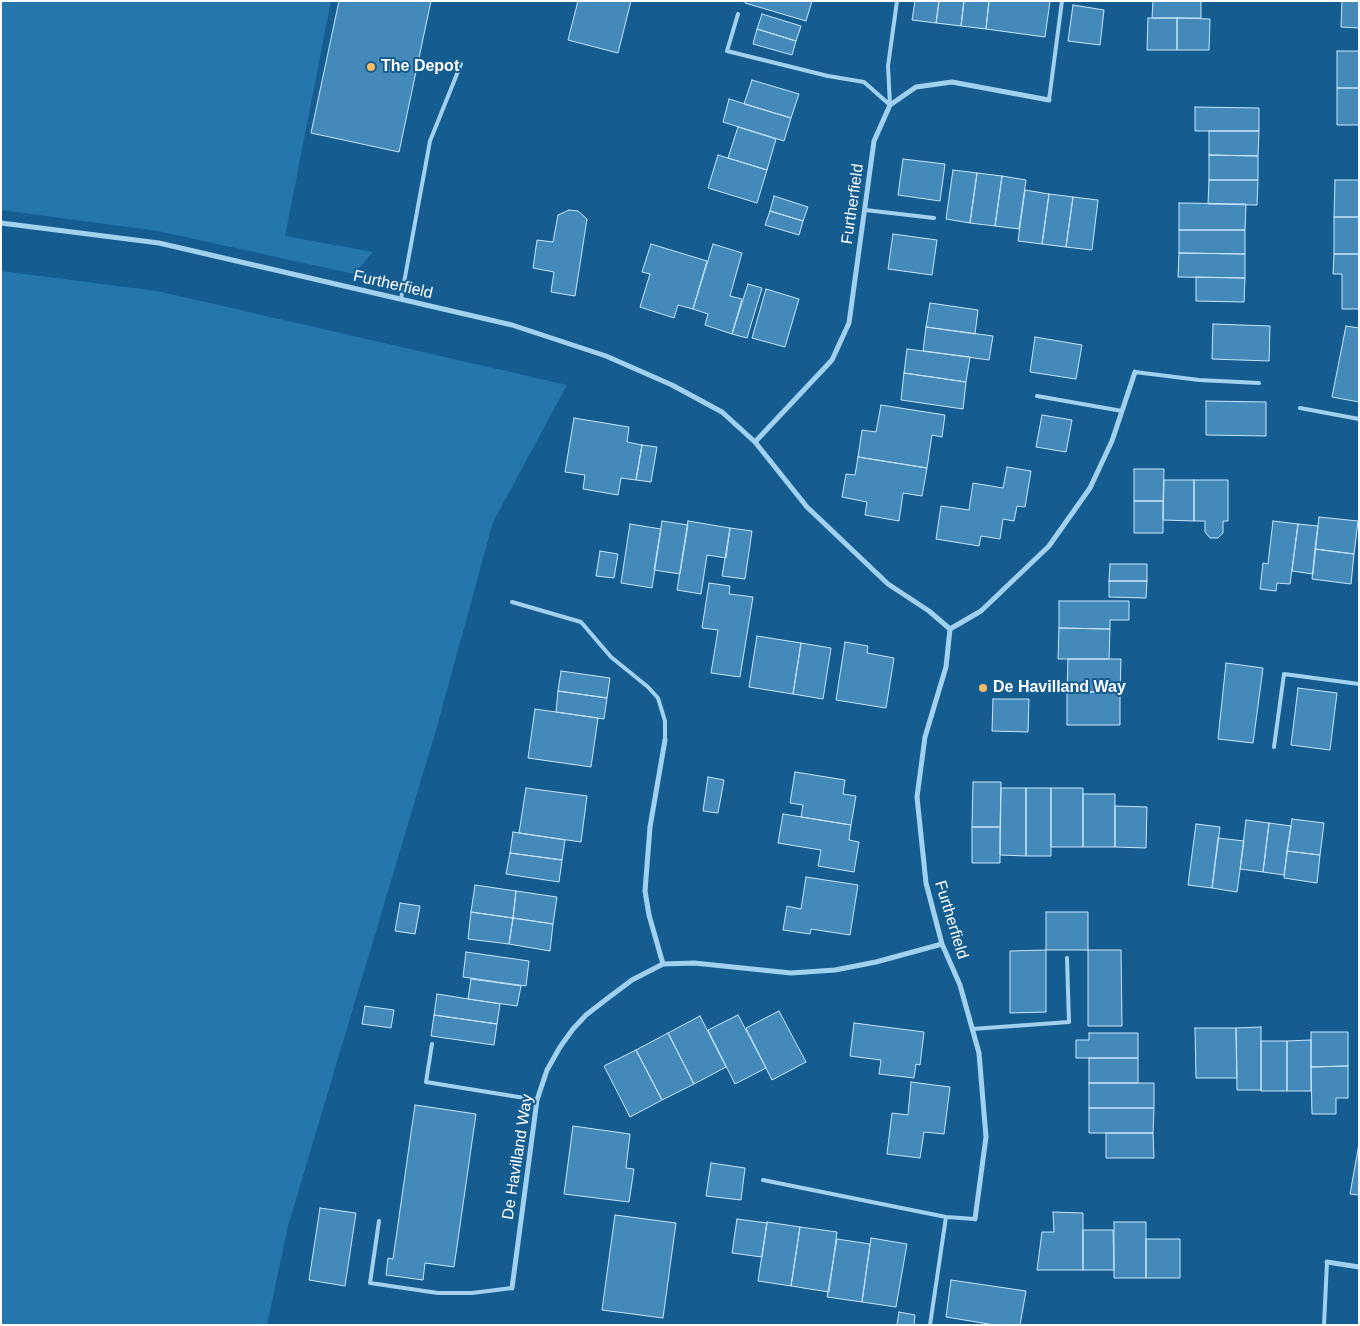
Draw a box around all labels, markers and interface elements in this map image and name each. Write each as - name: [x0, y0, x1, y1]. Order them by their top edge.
- place label: The Depot: [381, 57, 459, 77]
- marker: The Depot: [365, 61, 377, 73]
- street label: Furtherfield: [838, 163, 868, 245]
- street label: Furtherfield: [351, 267, 435, 303]
- place label: De Havilland Way: [993, 678, 1126, 698]
- marker: De Havilland Way: [977, 682, 989, 694]
- street label: Furtherfield: [930, 879, 972, 961]
- street label: De Havilland Way: [499, 1093, 537, 1221]

